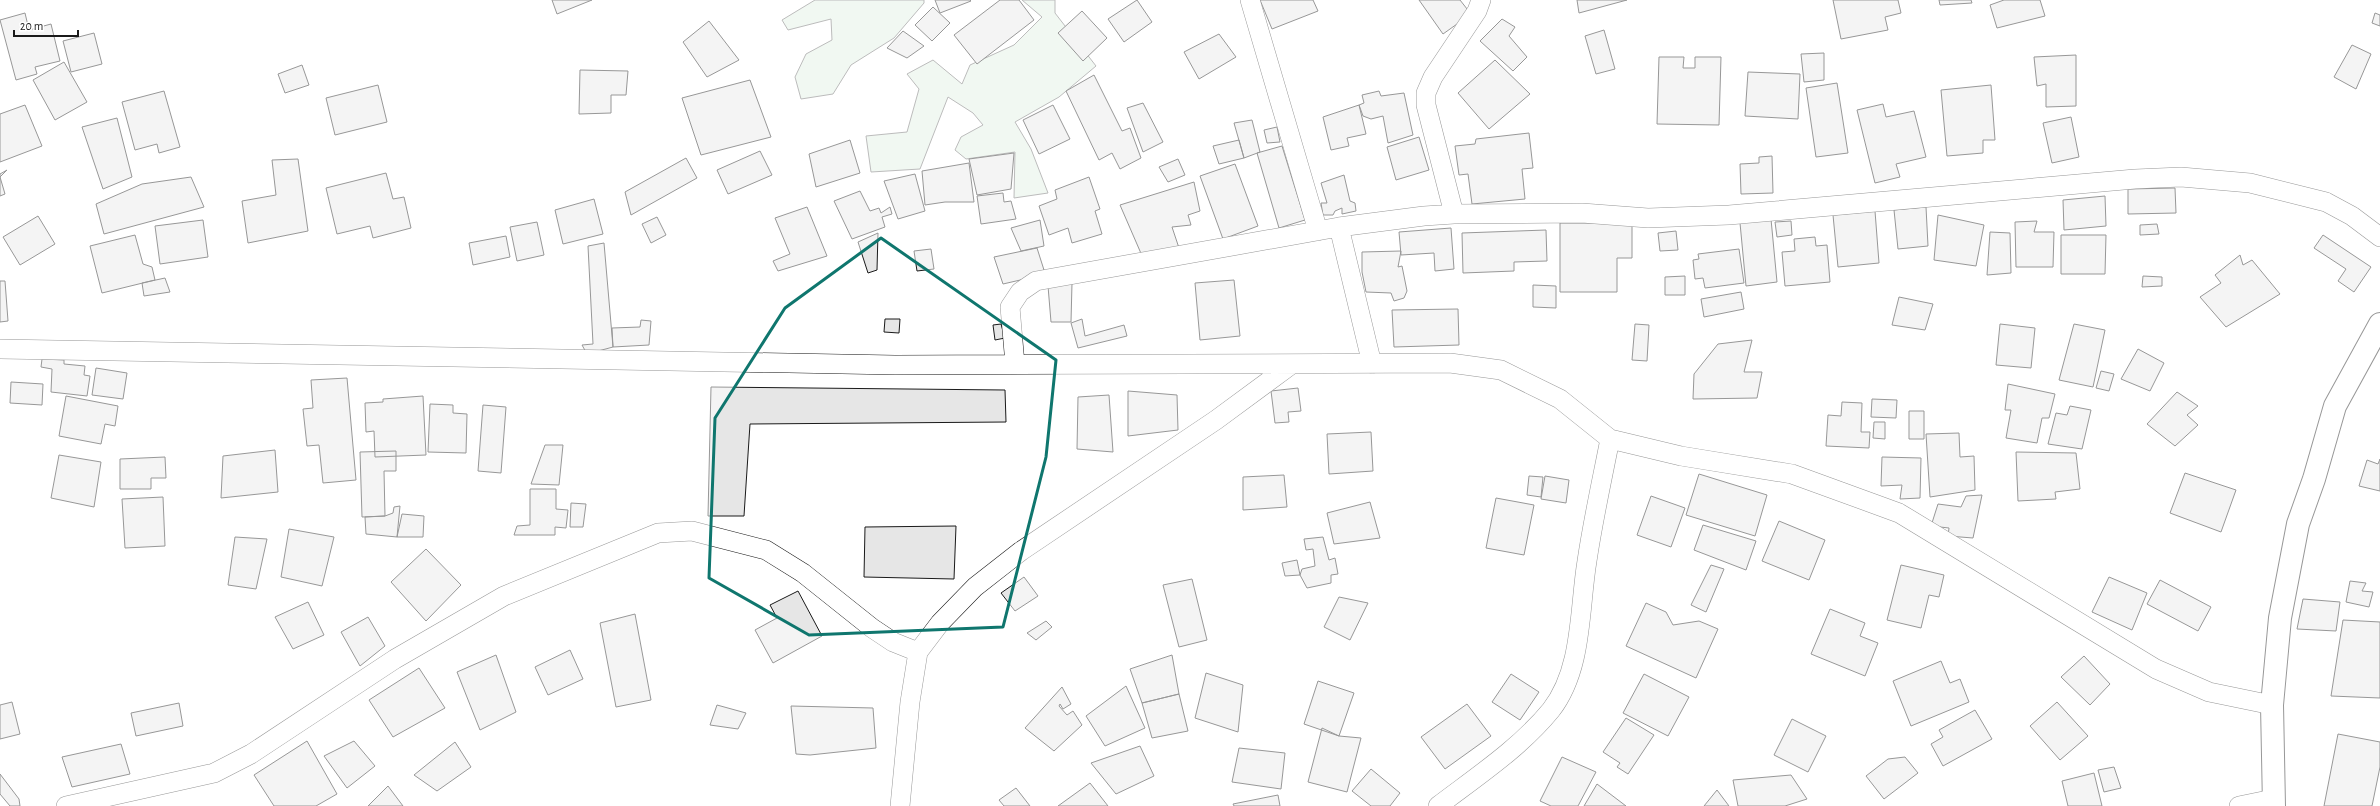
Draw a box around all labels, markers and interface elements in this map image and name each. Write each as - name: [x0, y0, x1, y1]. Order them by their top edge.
- scale bar: [14, 12, 78, 38]
- text: 20 m: [20, 20, 43, 32]

